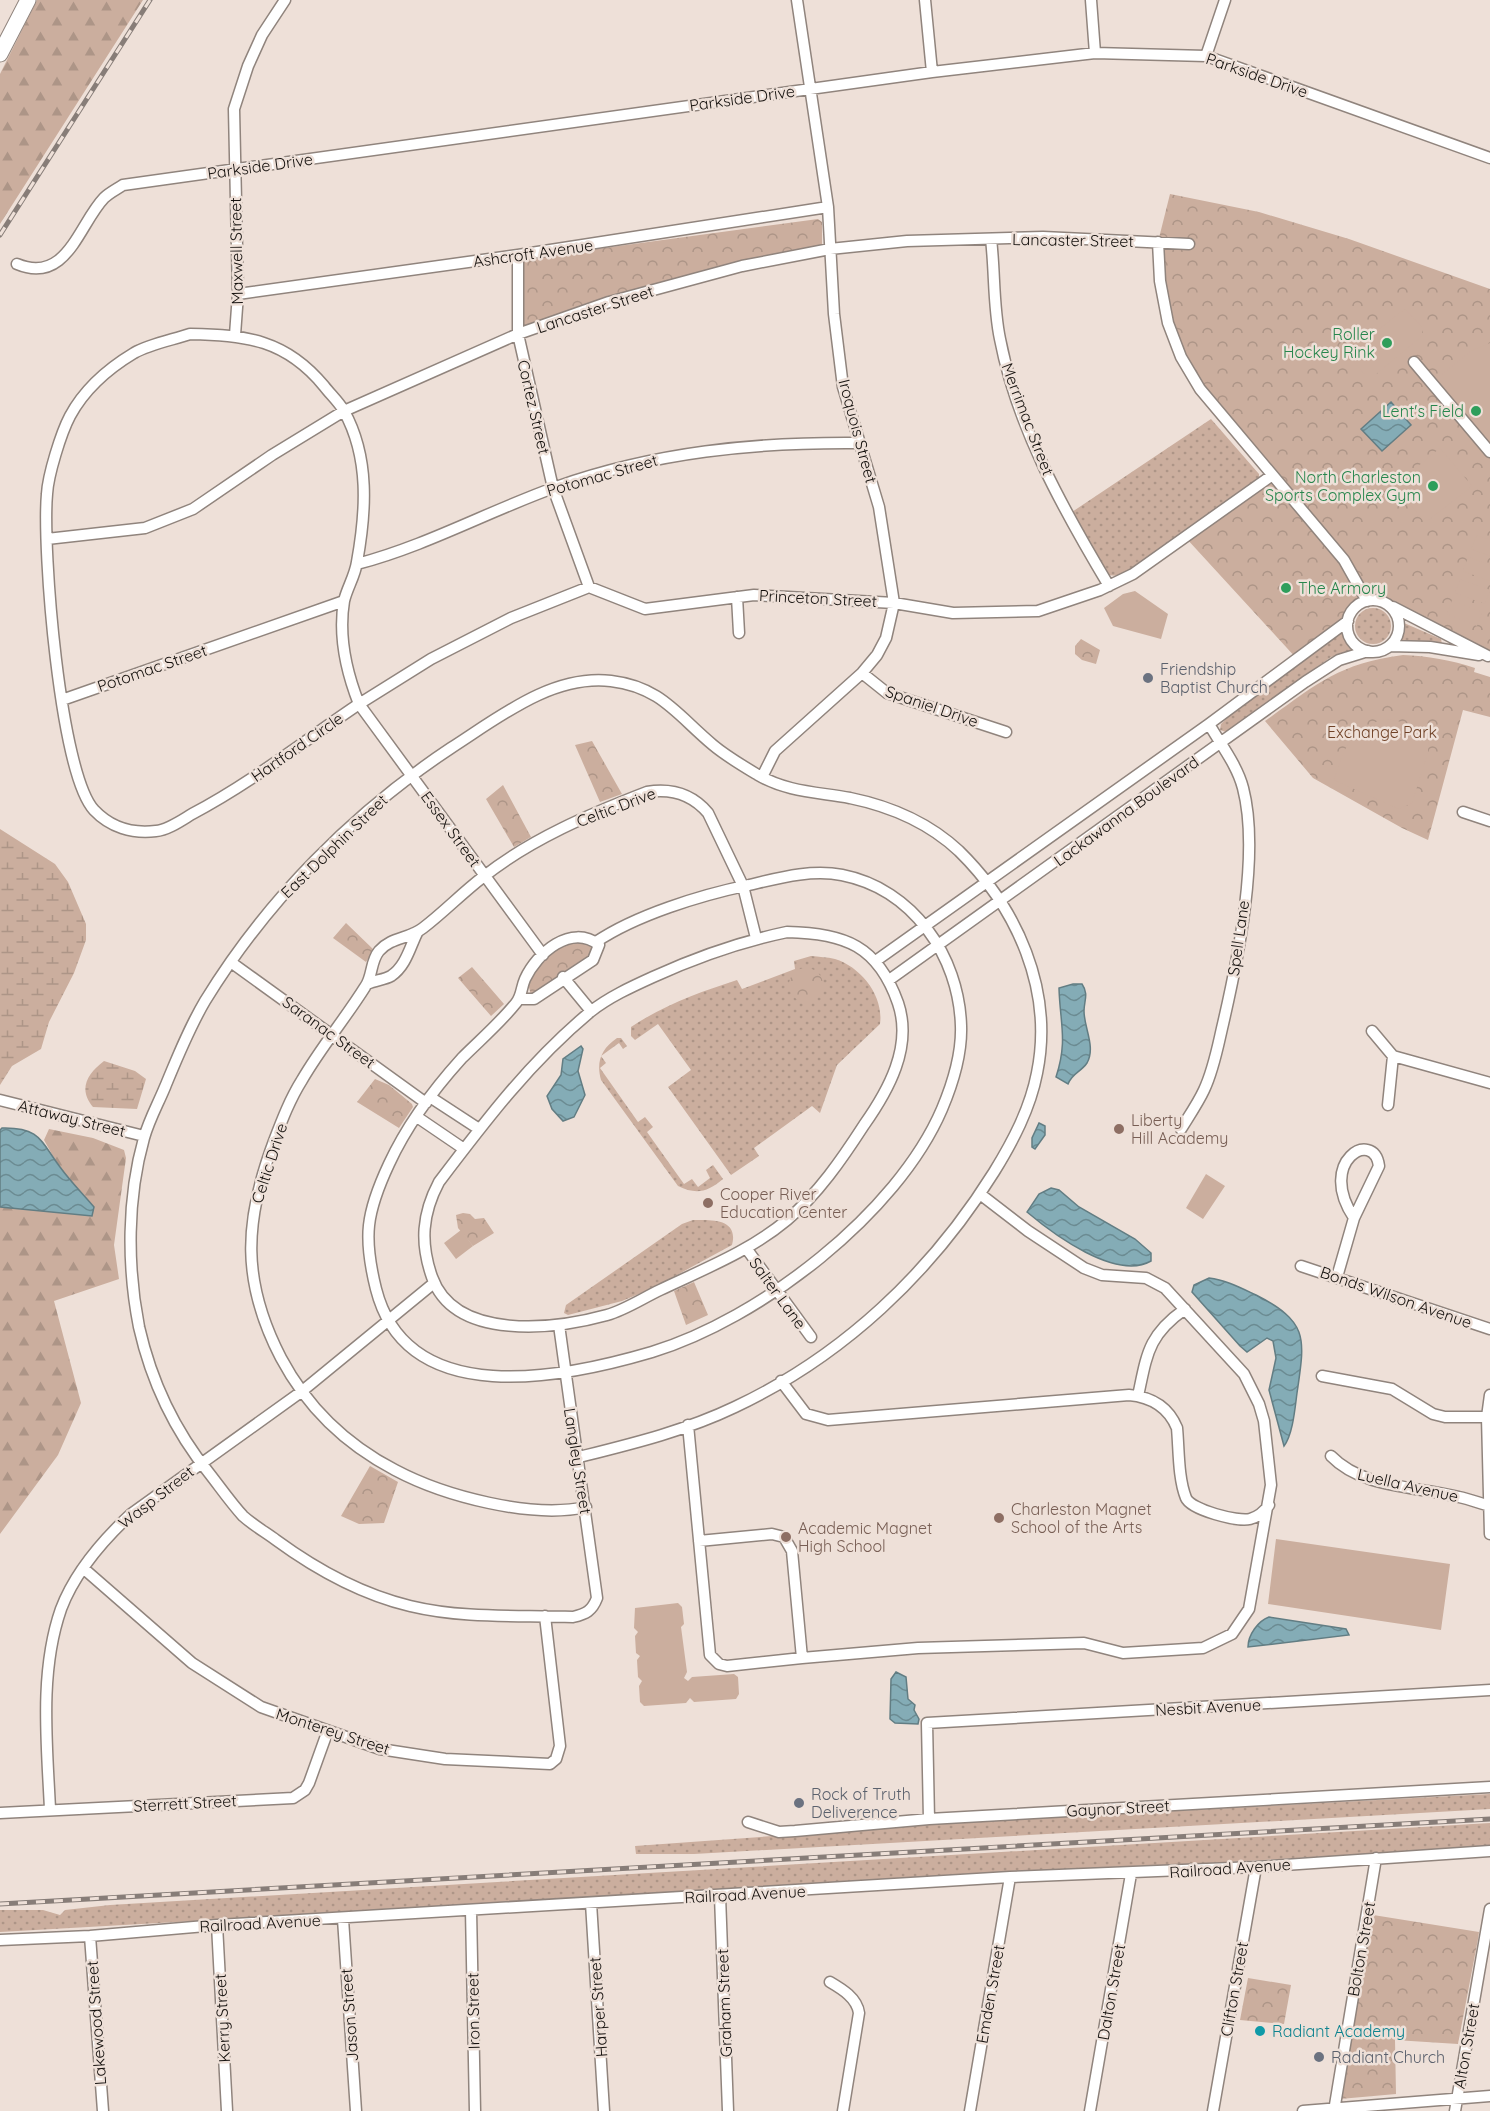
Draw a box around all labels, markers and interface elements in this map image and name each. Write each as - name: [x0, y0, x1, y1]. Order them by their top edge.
- street label: Parkside Drive: [1203, 48, 1311, 102]
- street label: Parkside Drive: [688, 81, 796, 115]
- street label: Parkside Drive: [206, 149, 314, 183]
- street label: Maxwell Street: [225, 197, 247, 305]
- street label: Lancaster Street: [1012, 229, 1134, 251]
- street label: Ashcroft Avenue: [472, 235, 594, 271]
- street label: Lancaster Street: [534, 281, 656, 337]
- place label: Roller Hockey Rink: [1283, 324, 1375, 362]
- marker: Roller Hockey Rink: [1380, 336, 1394, 350]
- street label: Cortez Street: [513, 358, 555, 456]
- street label: Merrimac Street: [997, 360, 1059, 478]
- street label: Iroquois Street: [834, 377, 882, 485]
- place label: Lent's Field: [1382, 401, 1464, 421]
- marker: Lent's Field: [1469, 404, 1483, 418]
- street label: Potomac Street: [544, 450, 660, 500]
- place label: North Charleston Sports Complex Gym: [1265, 467, 1421, 505]
- marker: North Charleston Sports Complex Gym: [1426, 479, 1440, 493]
- place label: The Armory: [1298, 578, 1386, 598]
- marker: The Armory: [1279, 581, 1293, 595]
- street label: Princeton Street: [759, 585, 877, 611]
- street label: Potomac Street: [95, 640, 209, 696]
- place label: Friendship Baptist Church: [1160, 659, 1268, 697]
- marker: Friendship Baptist Church: [1141, 671, 1155, 685]
- street label: Spaniel Drive: [883, 681, 981, 731]
- street label: Hartford Circle: [247, 708, 347, 786]
- park label: Exchange Park: [1327, 722, 1437, 742]
- street label: Lackawanna Boulevard: [1050, 752, 1202, 870]
- street label: Celtic Drive: [574, 783, 658, 831]
- street label: Essex Street: [417, 787, 485, 871]
- street label: East Dolphin Street: [276, 790, 392, 902]
- street label: Spell Lane: [1223, 899, 1253, 977]
- street label: Saranac Street: [279, 992, 379, 1072]
- street label: Attaway Street: [16, 1095, 128, 1141]
- place label: Liberty Hill Academy: [1131, 1110, 1228, 1148]
- street label: Celtic Drive: [247, 1120, 291, 1206]
- marker: Liberty Hill Academy: [1112, 1122, 1126, 1136]
- place label: Cooper River Education Center: [720, 1184, 847, 1222]
- marker: Cooper River Education Center: [701, 1196, 715, 1210]
- street label: Salter Lane: [745, 1253, 811, 1333]
- street label: Bonds Wilson Avenue: [1318, 1262, 1474, 1332]
- street label: Langley Street: [560, 1407, 596, 1515]
- street label: Wasp Street: [114, 1461, 198, 1533]
- street label: Luella Avenue: [1356, 1464, 1460, 1506]
- place label: Charleston Magnet School of the Arts: [1011, 1499, 1152, 1537]
- marker: Charleston Magnet School of the Arts: [992, 1511, 1006, 1525]
- place label: Academic Magnet High School: [798, 1518, 932, 1556]
- marker: Academic Magnet High School: [779, 1530, 793, 1544]
- street label: Nesbit Avenue: [1155, 1694, 1261, 1720]
- street label: Monterey Street: [274, 1703, 392, 1759]
- place label: Rock of Truth Deliverence: [811, 1784, 911, 1822]
- street label: Sterrett Street: [133, 1790, 237, 1816]
- street label: Gaynor Street: [1066, 1795, 1170, 1821]
- marker: Rock of Truth Deliverence: [792, 1796, 806, 1810]
- street label: Railroad Avenue: [1169, 1854, 1291, 1882]
- street label: Railroad Avenue: [684, 1881, 806, 1907]
- street label: Bolton Street: [1343, 1900, 1379, 1998]
- street label: Railroad Avenue: [199, 1910, 321, 1936]
- street label: Clifton Street: [1216, 1940, 1252, 2038]
- street label: Dalton Street: [1093, 1942, 1129, 2042]
- street label: Emden Street: [971, 1943, 1009, 2045]
- street label: Graham Street: [712, 1949, 736, 2057]
- street label: Harper Street: [585, 1956, 611, 2058]
- street label: Lakewood Street: [82, 1960, 110, 2086]
- street label: Jason Street: [336, 1968, 362, 2062]
- street label: Iron Street: [462, 1972, 484, 2050]
- street label: Kerry Street: [210, 1973, 234, 2063]
- street label: Alton Street: [1449, 2002, 1483, 2090]
- place label: Radiant Academy: [1272, 2021, 1405, 2041]
- marker: Radiant Academy: [1253, 2024, 1267, 2038]
- place label: Radiant Church: [1331, 2047, 1445, 2067]
- marker: Radiant Church: [1312, 2050, 1326, 2064]

